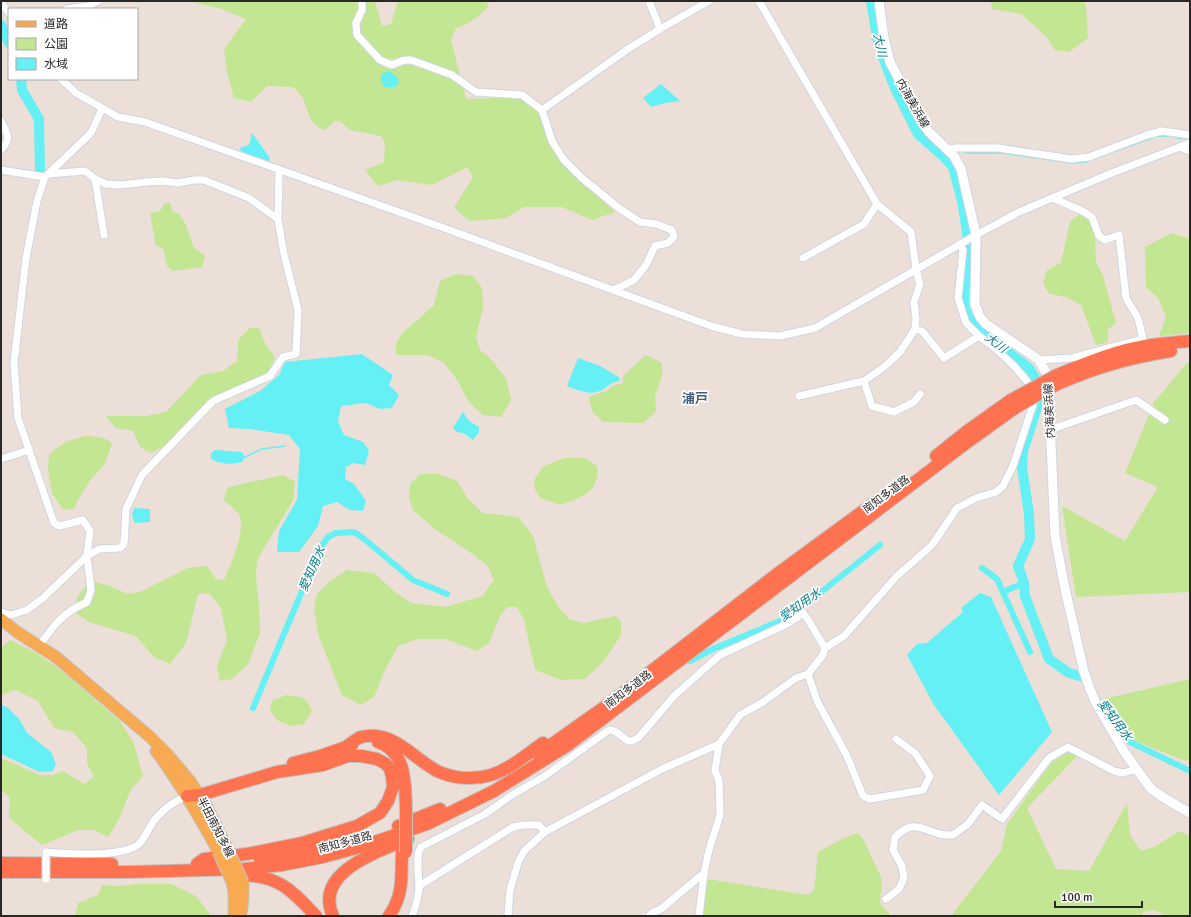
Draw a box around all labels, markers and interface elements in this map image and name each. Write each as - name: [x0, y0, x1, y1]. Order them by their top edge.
- legend: [8, 8, 138, 80]
- text: 道路: [44, 17, 68, 32]
- water label: 大川: [870, 32, 890, 60]
- text: 公園: [44, 37, 68, 52]
- text: 水域: [44, 57, 68, 72]
- street label: 内海美浜線: [893, 76, 932, 130]
- water label: 大川: [982, 330, 1011, 358]
- street label: 内海美浜線: [1042, 383, 1057, 439]
- district label: 浦戸: [682, 391, 708, 407]
- street label: 南知多道路: [860, 473, 912, 516]
- water label: 愛知用水: [296, 542, 330, 594]
- water label: 愛知用水: [776, 584, 826, 625]
- street label: 南知多道路: [602, 668, 654, 711]
- water label: 愛知用水: [1094, 697, 1136, 746]
- street label: 半田南知多線: [195, 795, 236, 860]
- street label: 南知多道路: [317, 829, 373, 856]
- scale bar: [1055, 883, 1142, 909]
- text: 100 m: [1061, 890, 1093, 905]

